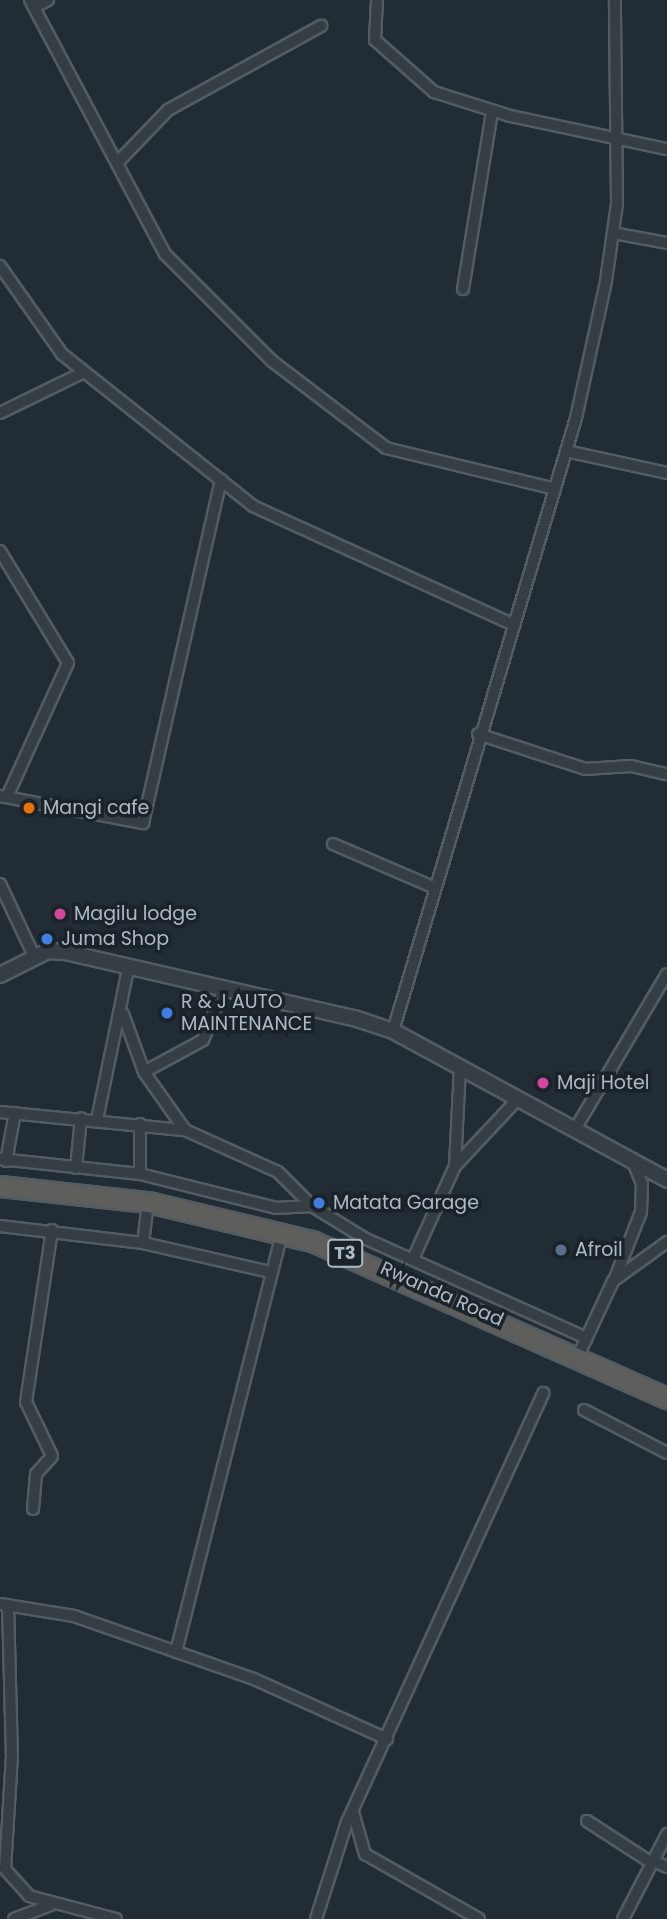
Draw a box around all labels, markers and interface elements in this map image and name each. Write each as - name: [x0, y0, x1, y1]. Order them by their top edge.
- place label: Mangi cafe: [43, 797, 149, 819]
- marker: Mangi cafe: [21, 800, 37, 816]
- place label: Magilu lodge: [74, 903, 197, 925]
- marker: Magilu lodge: [52, 906, 68, 922]
- place label: Juma Shop: [61, 928, 169, 950]
- marker: Juma Shop: [39, 931, 55, 947]
- place label: R & J AUTO MAINTENANCE: [181, 991, 312, 1035]
- marker: R & J AUTO MAINTENANCE: [159, 1005, 175, 1021]
- place label: Maji Hotel: [557, 1072, 649, 1094]
- marker: Maji Hotel: [535, 1075, 551, 1091]
- place label: Matata Garage: [333, 1192, 479, 1214]
- marker: Matata Garage: [311, 1195, 327, 1211]
- road number: T3: [326, 1238, 364, 1268]
- place label: Afroil: [575, 1239, 623, 1261]
- marker: Afroil: [553, 1242, 569, 1258]
- street label: Rwanda Road: [377, 1257, 507, 1331]

